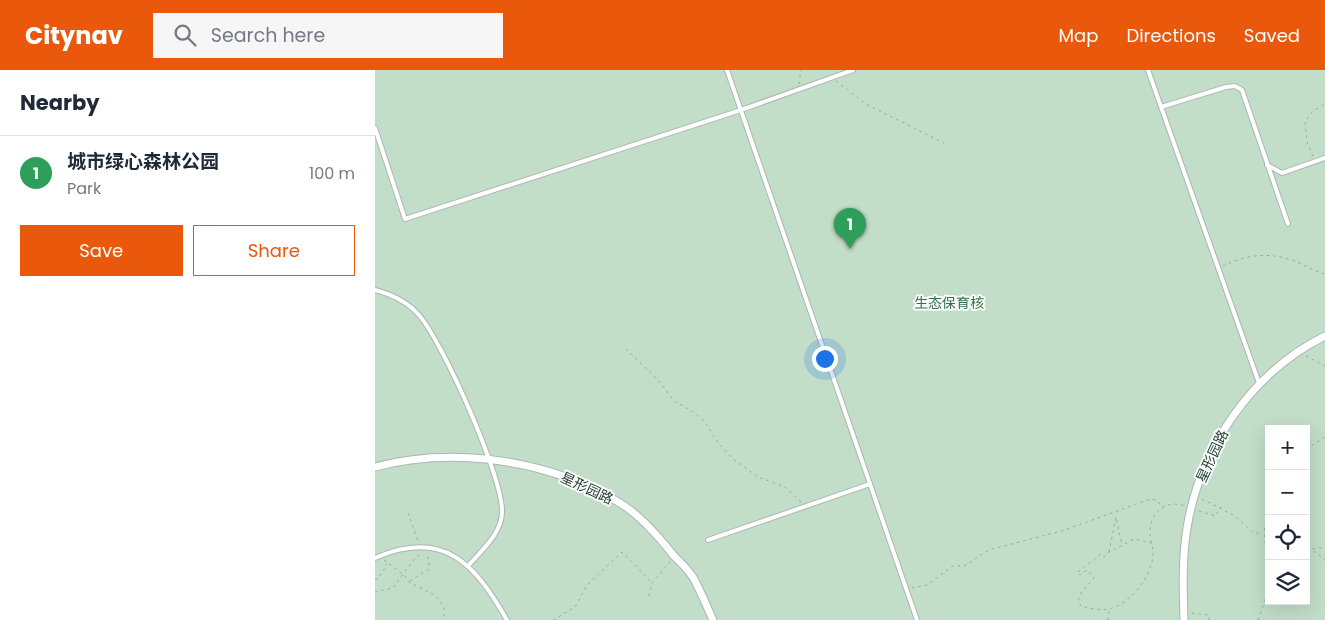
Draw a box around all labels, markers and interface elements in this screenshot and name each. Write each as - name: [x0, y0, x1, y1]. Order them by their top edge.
- search box: [153, 13, 503, 58]
- text: Citynav: [25, 19, 123, 52]
- icon: search: [171, 21, 199, 49]
- text: Search here: [211, 22, 325, 49]
- text: Map: [1059, 23, 1098, 48]
- text: Directions: [1126, 23, 1216, 48]
- text: Saved: [1244, 23, 1300, 48]
- text: Nearby: [20, 88, 100, 117]
- text: 城市绿心森林公园: [67, 148, 219, 175]
- text: 1: [33, 162, 39, 185]
- text: 100 m: [309, 162, 355, 185]
- text: Park: [67, 177, 101, 200]
- pin: 1: [834, 208, 866, 249]
- button: Save: [20, 225, 183, 276]
- button: Share: [193, 225, 355, 276]
- park label: 生态保育核: [914, 293, 984, 313]
- your location: [812, 346, 838, 372]
- map controls: [1265, 425, 1310, 605]
- button: +: [1265, 425, 1310, 470]
- street label: 星形园路: [1191, 426, 1233, 486]
- street label: 星形园路: [557, 467, 617, 509]
- button: −: [1265, 470, 1310, 515]
- button: locate: [1265, 515, 1310, 560]
- button: layers: [1265, 560, 1310, 605]

